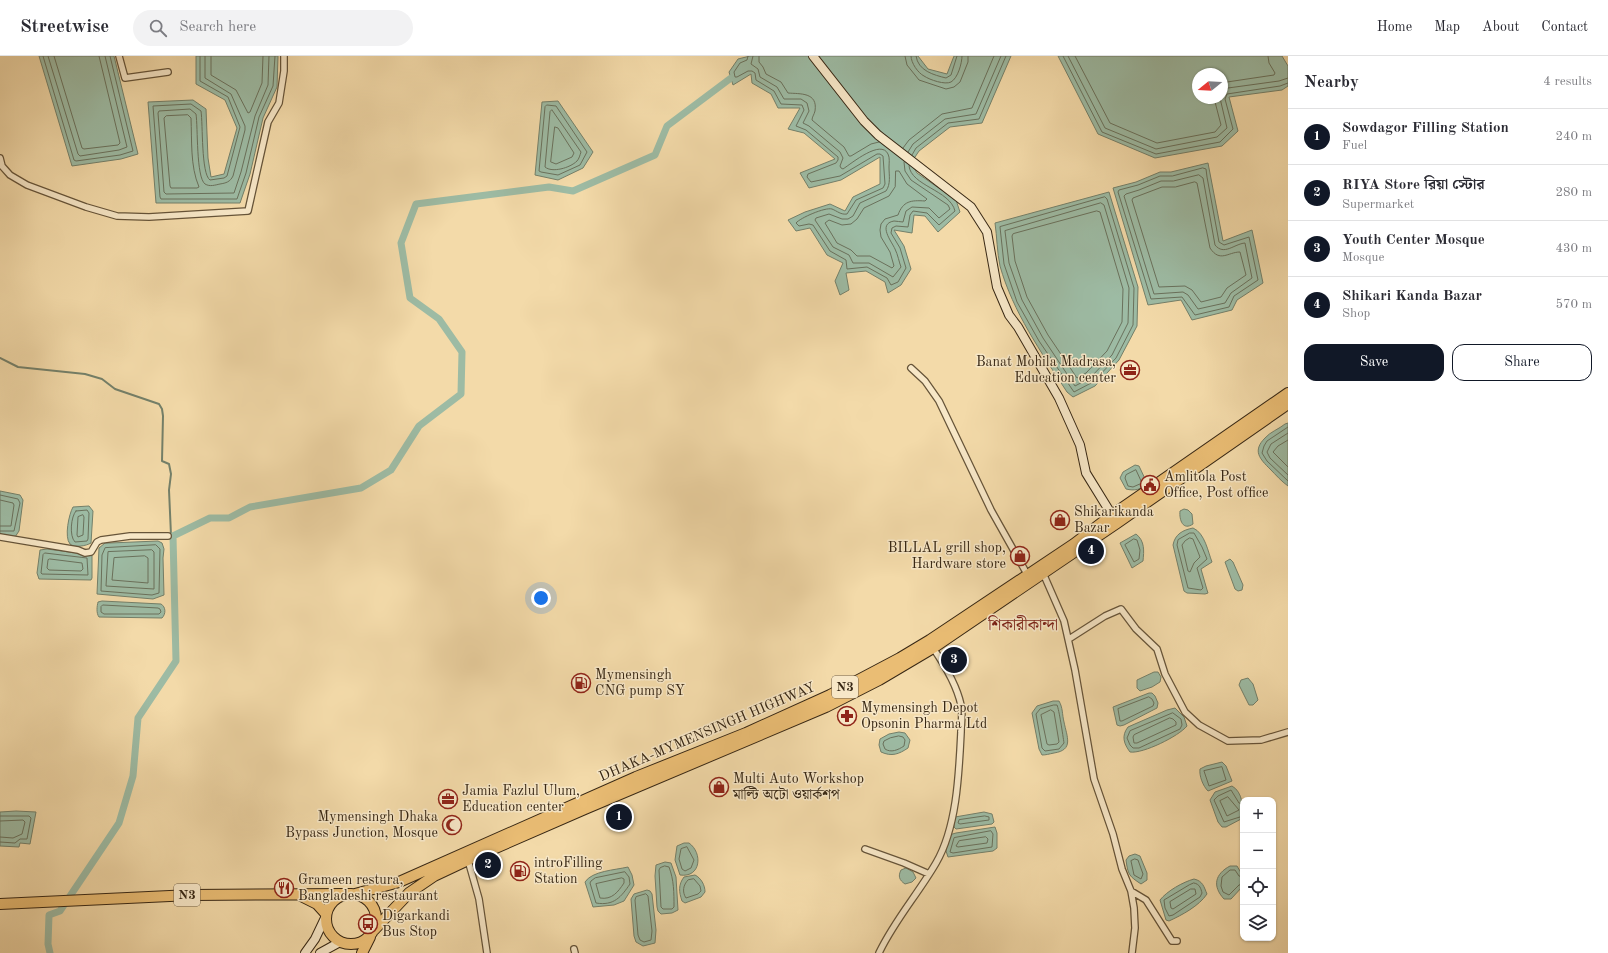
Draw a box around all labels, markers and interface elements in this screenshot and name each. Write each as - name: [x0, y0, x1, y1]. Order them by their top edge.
- search box: [133, 10, 413, 46]
- icon: search: [147, 17, 169, 39]
- text: Streetwise: [20, 18, 109, 37]
- text: Search here: [179, 20, 256, 35]
- text: Home: [1377, 20, 1412, 34]
- text: Map: [1434, 20, 1460, 34]
- text: About: [1482, 20, 1519, 34]
- text: Contact: [1541, 20, 1588, 34]
- north arrow: [1192, 68, 1228, 104]
- text: Nearby: [1304, 74, 1359, 91]
- text: 4 results: [1543, 75, 1592, 88]
- text: Sowdagor Filling Station: [1342, 121, 1509, 136]
- text: 1: [1313, 130, 1321, 143]
- text: 240 m: [1555, 130, 1592, 143]
- text: Fuel: [1342, 139, 1367, 152]
- text: RIYA Store রিয়া স্টোর: [1342, 178, 1485, 193]
- text: 2: [1313, 186, 1321, 199]
- text: 280 m: [1555, 186, 1592, 199]
- text: Supermarket: [1342, 198, 1414, 211]
- text: Youth Center Mosque: [1342, 233, 1485, 248]
- text: 3: [1313, 242, 1321, 255]
- text: 430 m: [1555, 242, 1592, 255]
- text: Mosque: [1342, 251, 1384, 264]
- text: Shikari Kanda Bazar: [1342, 289, 1482, 304]
- text: 4: [1313, 298, 1321, 311]
- text: 570 m: [1555, 298, 1592, 311]
- text: Shop: [1342, 307, 1370, 320]
- button: Save: [1304, 344, 1444, 381]
- button: Share: [1452, 344, 1592, 381]
- place label: Banat Mohila Madrasa, Education center: [976, 355, 1116, 385]
- office icon: Banat Mohila Madrasa, Education center: [1119, 359, 1141, 381]
- place label: Amlitola Post Office, Post office: [1164, 470, 1268, 500]
- public building icon: Amlitola Post Office, Post office: [1139, 474, 1161, 496]
- place label: Shikarikanda Bazar: [1074, 505, 1154, 535]
- shop icon: Shikarikanda Bazar: [1049, 509, 1071, 531]
- pin: 4: [1078, 536, 1104, 566]
- place label: BILLAL grill shop, Hardware store: [888, 541, 1006, 571]
- shop icon: BILLAL grill shop, Hardware store: [1009, 545, 1031, 567]
- your location: [531, 588, 551, 608]
- district label: শিকারীকান্দা: [987, 615, 1058, 634]
- pin: 3: [941, 645, 967, 675]
- place label: Mymensingh CNG pump SY: [595, 668, 685, 698]
- fuel station icon: Mymensingh CNG pump SY: [570, 672, 592, 694]
- road number: N3: [832, 676, 858, 698]
- street label: DHAKA-MYMENSINGH HIGHWAY: [597, 680, 817, 784]
- place label: Mymensingh Depot Opsonin Pharma Ltd: [861, 701, 987, 731]
- pharmacy icon: Mymensingh Depot Opsonin Pharma Ltd: [836, 705, 858, 727]
- place label: Multi Auto Workshop মাল্টি অটো ওয়ার্কশপ: [732, 772, 864, 802]
- shop icon: Multi Auto Workshop মাল্টি অটো ওয়ার্কশপ: [708, 776, 730, 798]
- place label: Jamia Fazlul Ulum, Education center: [462, 784, 580, 814]
- office icon: Jamia Fazlul Ulum, Education center: [437, 788, 459, 810]
- map controls: [1240, 797, 1276, 941]
- button: +: [1240, 797, 1276, 833]
- pin: 1: [606, 802, 632, 832]
- place label: Mymensingh Dhaka Bypass Junction, Mosque: [285, 810, 438, 840]
- mosque icon: Mymensingh Dhaka Bypass Junction, Mosque: [441, 814, 463, 836]
- button: −: [1240, 833, 1276, 869]
- pin: 2: [475, 850, 501, 880]
- place label: introFilling Station: [534, 856, 603, 886]
- fuel station icon: introFilling Station: [509, 860, 531, 882]
- button: locate: [1240, 869, 1276, 905]
- place label: Grameen restura, Bangladeshi restaurant: [298, 873, 438, 903]
- restaurant icon: Grameen restura, Bangladeshi restaurant: [273, 877, 295, 899]
- road number: N3: [174, 884, 200, 906]
- button: layers: [1240, 905, 1276, 941]
- place label: Digarkandi Bus Stop: [382, 909, 450, 939]
- bus stop icon: Digarkandi Bus Stop: [357, 913, 379, 935]

